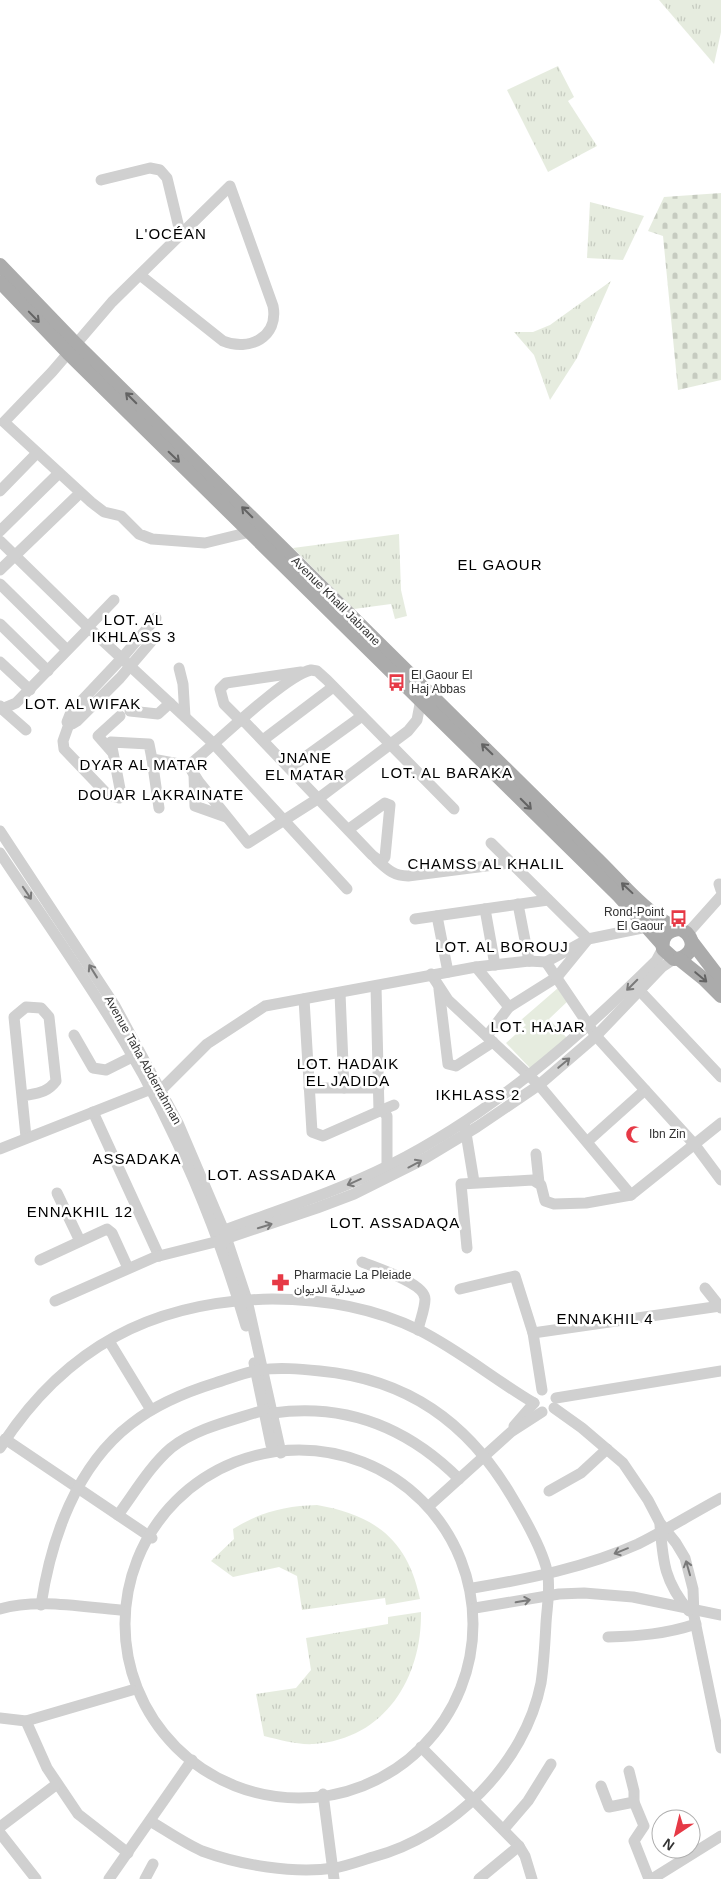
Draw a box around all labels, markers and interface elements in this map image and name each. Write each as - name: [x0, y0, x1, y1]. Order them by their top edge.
- district label: L'OCÉAN: [135, 225, 207, 242]
- one-way arrow: [28, 311, 40, 324]
- one-way arrow: [125, 392, 137, 404]
- one-way arrow: [167, 451, 180, 463]
- one-way arrow: [240, 506, 253, 518]
- street label: Avenue Khalil Jabrane: [289, 554, 384, 649]
- district label: EL GAOUR: [458, 556, 542, 573]
- district label: LOT. AL IKHLASS 3: [92, 611, 176, 645]
- place label: El Gaour El Haj Abbas: [411, 668, 472, 696]
- bus stop icon: El Gaour El Haj Abbas: [387, 672, 407, 692]
- district label: LOT. AL WIFAK: [25, 695, 141, 712]
- one-way arrow: [481, 744, 493, 756]
- district label: JNANE EL MATAR: [265, 749, 345, 783]
- district label: DYAR AL MATAR: [79, 756, 209, 773]
- district label: LOT. AL BARAKA: [381, 764, 513, 781]
- district label: DOUAR LAKRAINATE: [78, 786, 244, 803]
- one-way arrow: [520, 798, 533, 810]
- district label: CHAMSS AL KHALIL: [407, 855, 565, 872]
- one-way arrow: [621, 882, 634, 894]
- one-way arrow: [22, 886, 32, 900]
- place label: Rond-Point El Gaour: [604, 905, 665, 933]
- bus stop icon: Rond-Point El Gaour: [668, 909, 688, 929]
- district label: LOT. AL BOROUJ: [435, 938, 569, 955]
- one-way arrow: [88, 965, 98, 979]
- one-way arrow: [694, 971, 707, 982]
- one-way arrow: [626, 978, 638, 991]
- street label: Avenue Taha Abderrahman: [102, 993, 184, 1127]
- district label: LOT. HAJAR: [490, 1018, 586, 1035]
- district label: LOT. HADAIK EL JADIDA: [297, 1055, 399, 1089]
- one-way arrow: [557, 1058, 570, 1069]
- district label: IKHLASS 2: [436, 1086, 520, 1103]
- mosque icon: Ibn Zin: [625, 1124, 645, 1144]
- place label: Ibn Zin: [649, 1127, 686, 1141]
- district label: ASSADAKA: [93, 1150, 181, 1167]
- one-way arrow: [407, 1159, 422, 1169]
- district label: LOT. ASSADAKA: [208, 1166, 336, 1183]
- one-way arrow: [347, 1177, 362, 1187]
- district label: ENNAKHIL 12: [27, 1203, 133, 1220]
- district label: LOT. ASSADAQA: [330, 1214, 460, 1231]
- one-way arrow: [257, 1221, 273, 1231]
- place label: Pharmacie La Pleiade صيدلية الديوان: [294, 1268, 412, 1297]
- pharmacy icon: Pharmacie La Pleiade صيدلية الديوان: [270, 1272, 290, 1292]
- district label: ENNAKHIL 4: [557, 1310, 653, 1327]
- one-way arrow: [614, 1546, 629, 1556]
- one-way arrow: [682, 1561, 692, 1577]
- one-way arrow: [515, 1595, 531, 1605]
- north arrow: [651, 1809, 701, 1859]
- text: N: [660, 1835, 677, 1854]

